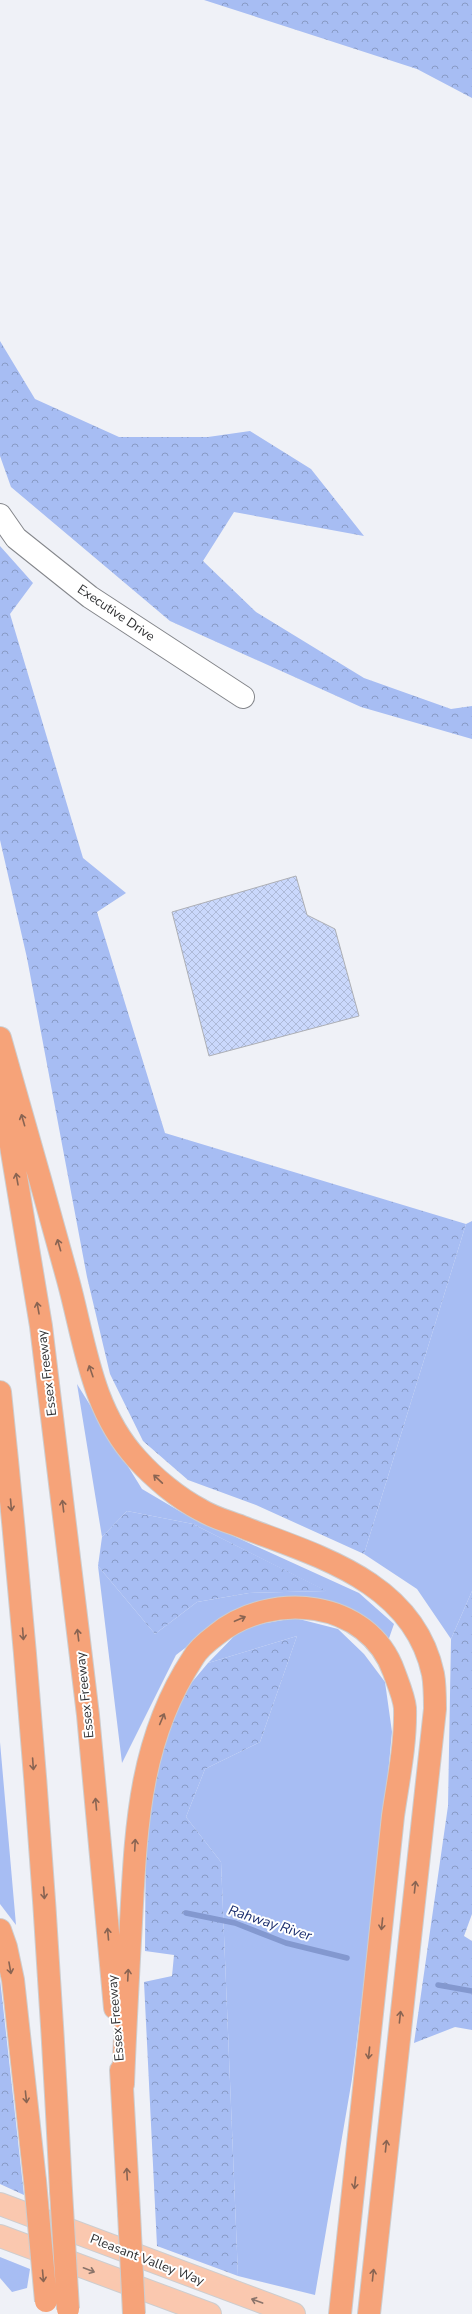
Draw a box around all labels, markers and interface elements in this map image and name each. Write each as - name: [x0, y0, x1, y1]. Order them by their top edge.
- street label: Executive Drive: [74, 580, 158, 646]
- one-way arrow: [19, 1114, 26, 1127]
- one-way arrow: [13, 1173, 21, 1186]
- one-way arrow: [54, 1239, 62, 1252]
- one-way arrow: [34, 1301, 42, 1314]
- street label: Essex Freeway: [33, 1329, 61, 1417]
- one-way arrow: [87, 1365, 94, 1378]
- one-way arrow: [153, 1475, 164, 1484]
- one-way arrow: [8, 1498, 15, 1511]
- one-way arrow: [59, 1500, 67, 1513]
- one-way arrow: [234, 1615, 246, 1623]
- one-way arrow: [20, 1627, 27, 1640]
- one-way arrow: [74, 1629, 82, 1642]
- street label: Essex Freeway: [71, 1651, 98, 1739]
- one-way arrow: [159, 1713, 167, 1725]
- one-way arrow: [30, 1757, 37, 1770]
- one-way arrow: [93, 1798, 100, 1811]
- one-way arrow: [131, 1839, 139, 1852]
- one-way arrow: [411, 1881, 418, 1894]
- one-way arrow: [40, 1886, 47, 1899]
- water label: Rahway River: [226, 1901, 315, 1946]
- one-way arrow: [378, 1917, 386, 1930]
- one-way arrow: [105, 1928, 112, 1941]
- one-way arrow: [6, 1961, 14, 1974]
- one-way arrow: [125, 1969, 132, 1982]
- street label: Essex Freeway: [103, 1974, 129, 2062]
- one-way arrow: [397, 2011, 404, 2024]
- one-way arrow: [365, 2047, 373, 2060]
- one-way arrow: [22, 2090, 30, 2103]
- one-way arrow: [383, 2140, 390, 2153]
- one-way arrow: [123, 2168, 131, 2181]
- one-way arrow: [351, 2176, 359, 2189]
- street label: Pleasant Valley Way: [87, 2230, 207, 2290]
- one-way arrow: [82, 2267, 94, 2275]
- one-way arrow: [40, 2269, 47, 2282]
- one-way arrow: [369, 2269, 376, 2282]
- one-way arrow: [251, 2296, 263, 2304]

